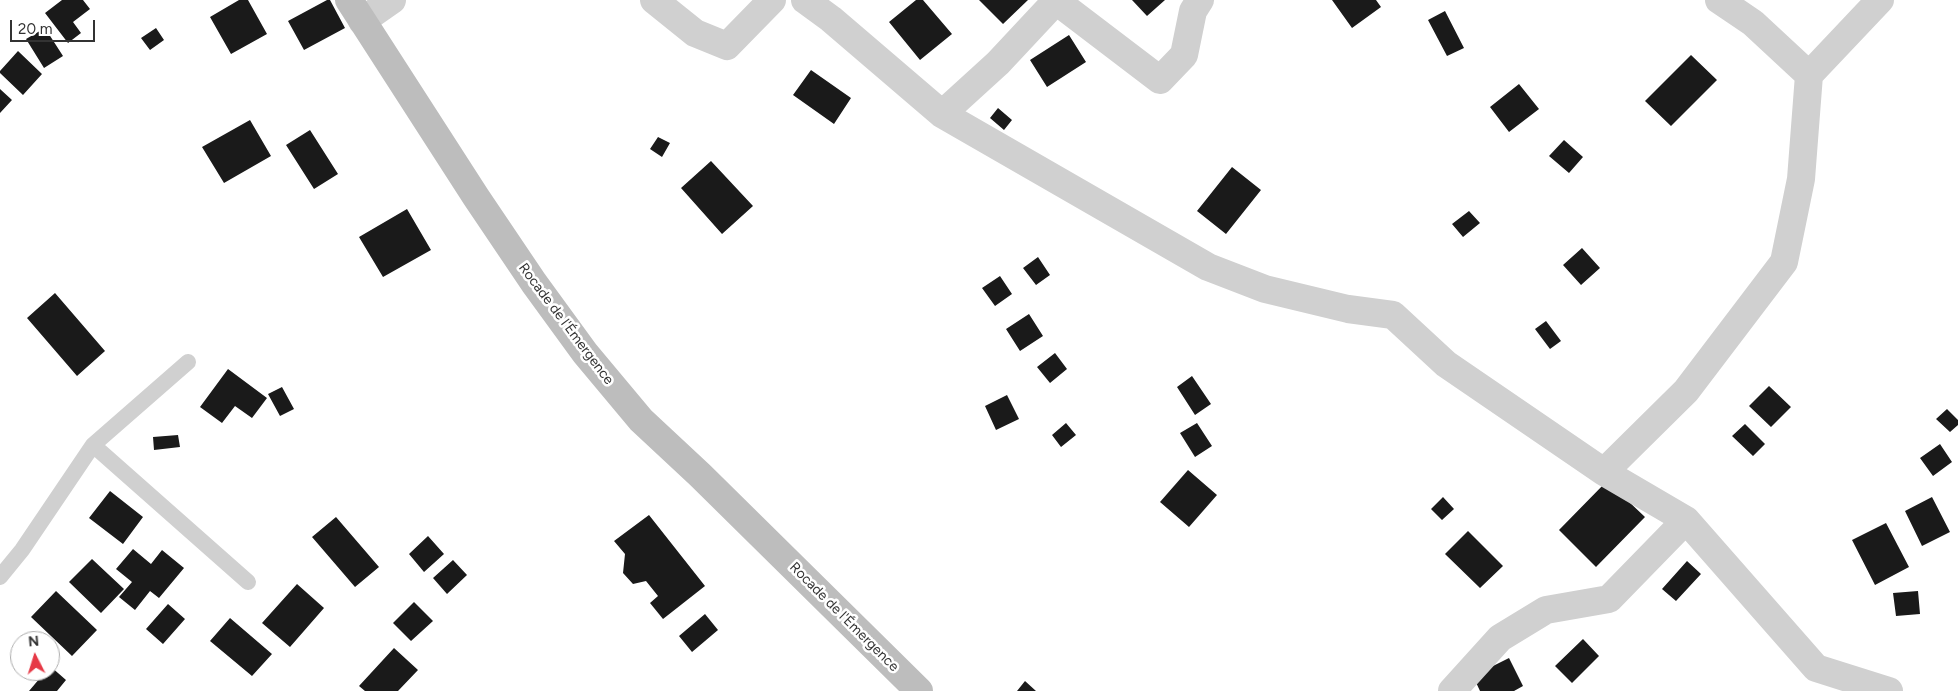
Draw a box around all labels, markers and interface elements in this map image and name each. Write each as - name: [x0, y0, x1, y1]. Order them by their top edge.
- scale bar: [12, 10, 98, 42]
- text: 20 m: [18, 20, 52, 38]
- street label: Rocade de l'Émergence: [515, 260, 617, 388]
- street label: Rocade de l'Émergence: [786, 559, 902, 675]
- north arrow: [10, 631, 60, 681]
- text: N: [28, 633, 40, 650]

